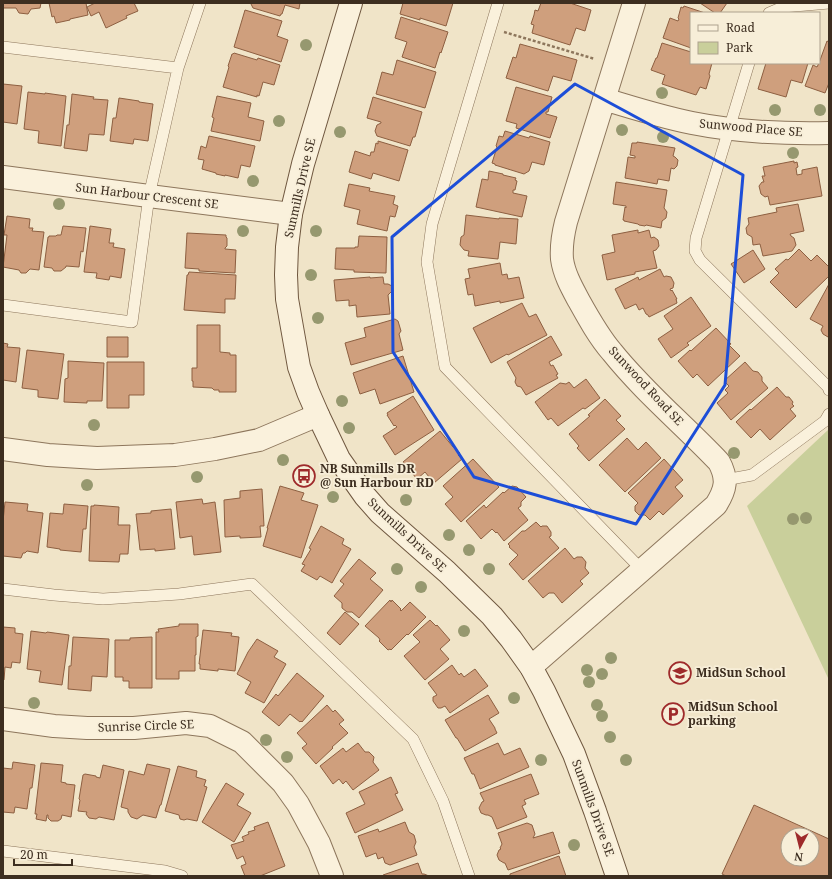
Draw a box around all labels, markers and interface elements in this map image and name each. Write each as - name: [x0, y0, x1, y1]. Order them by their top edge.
- legend: [690, 12, 820, 64]
- text: Road: [726, 19, 756, 36]
- text: Park: [726, 39, 754, 56]
- street label: Sunwood Place SE: [699, 115, 803, 140]
- street label: Sunmills Drive SE: [280, 136, 319, 239]
- street label: Sun Harbour Crescent SE: [75, 178, 220, 213]
- street label: Sunwood Road SE: [605, 342, 688, 429]
- place label: NB Sunmills DR @ Sun Harbour RD: [320, 460, 434, 491]
- bus stop icon: NB Sunmills DR @ Sun Harbour RD: [291, 463, 317, 489]
- street label: Sunmills Drive SE: [364, 494, 450, 576]
- school or university icon: MidSun School: [667, 660, 693, 686]
- place label: MidSun School: [696, 664, 787, 681]
- place label: MidSun School parking: [688, 698, 779, 729]
- parking icon: MidSun School parking: [660, 701, 686, 727]
- street label: Sunrise Circle SE: [98, 715, 194, 736]
- street label: Sunmills Drive SE: [568, 757, 619, 859]
- north arrow: [780, 827, 820, 867]
- scale bar: [14, 841, 72, 867]
- text: 20 m: [20, 846, 48, 863]
- text: N: [793, 849, 804, 865]

